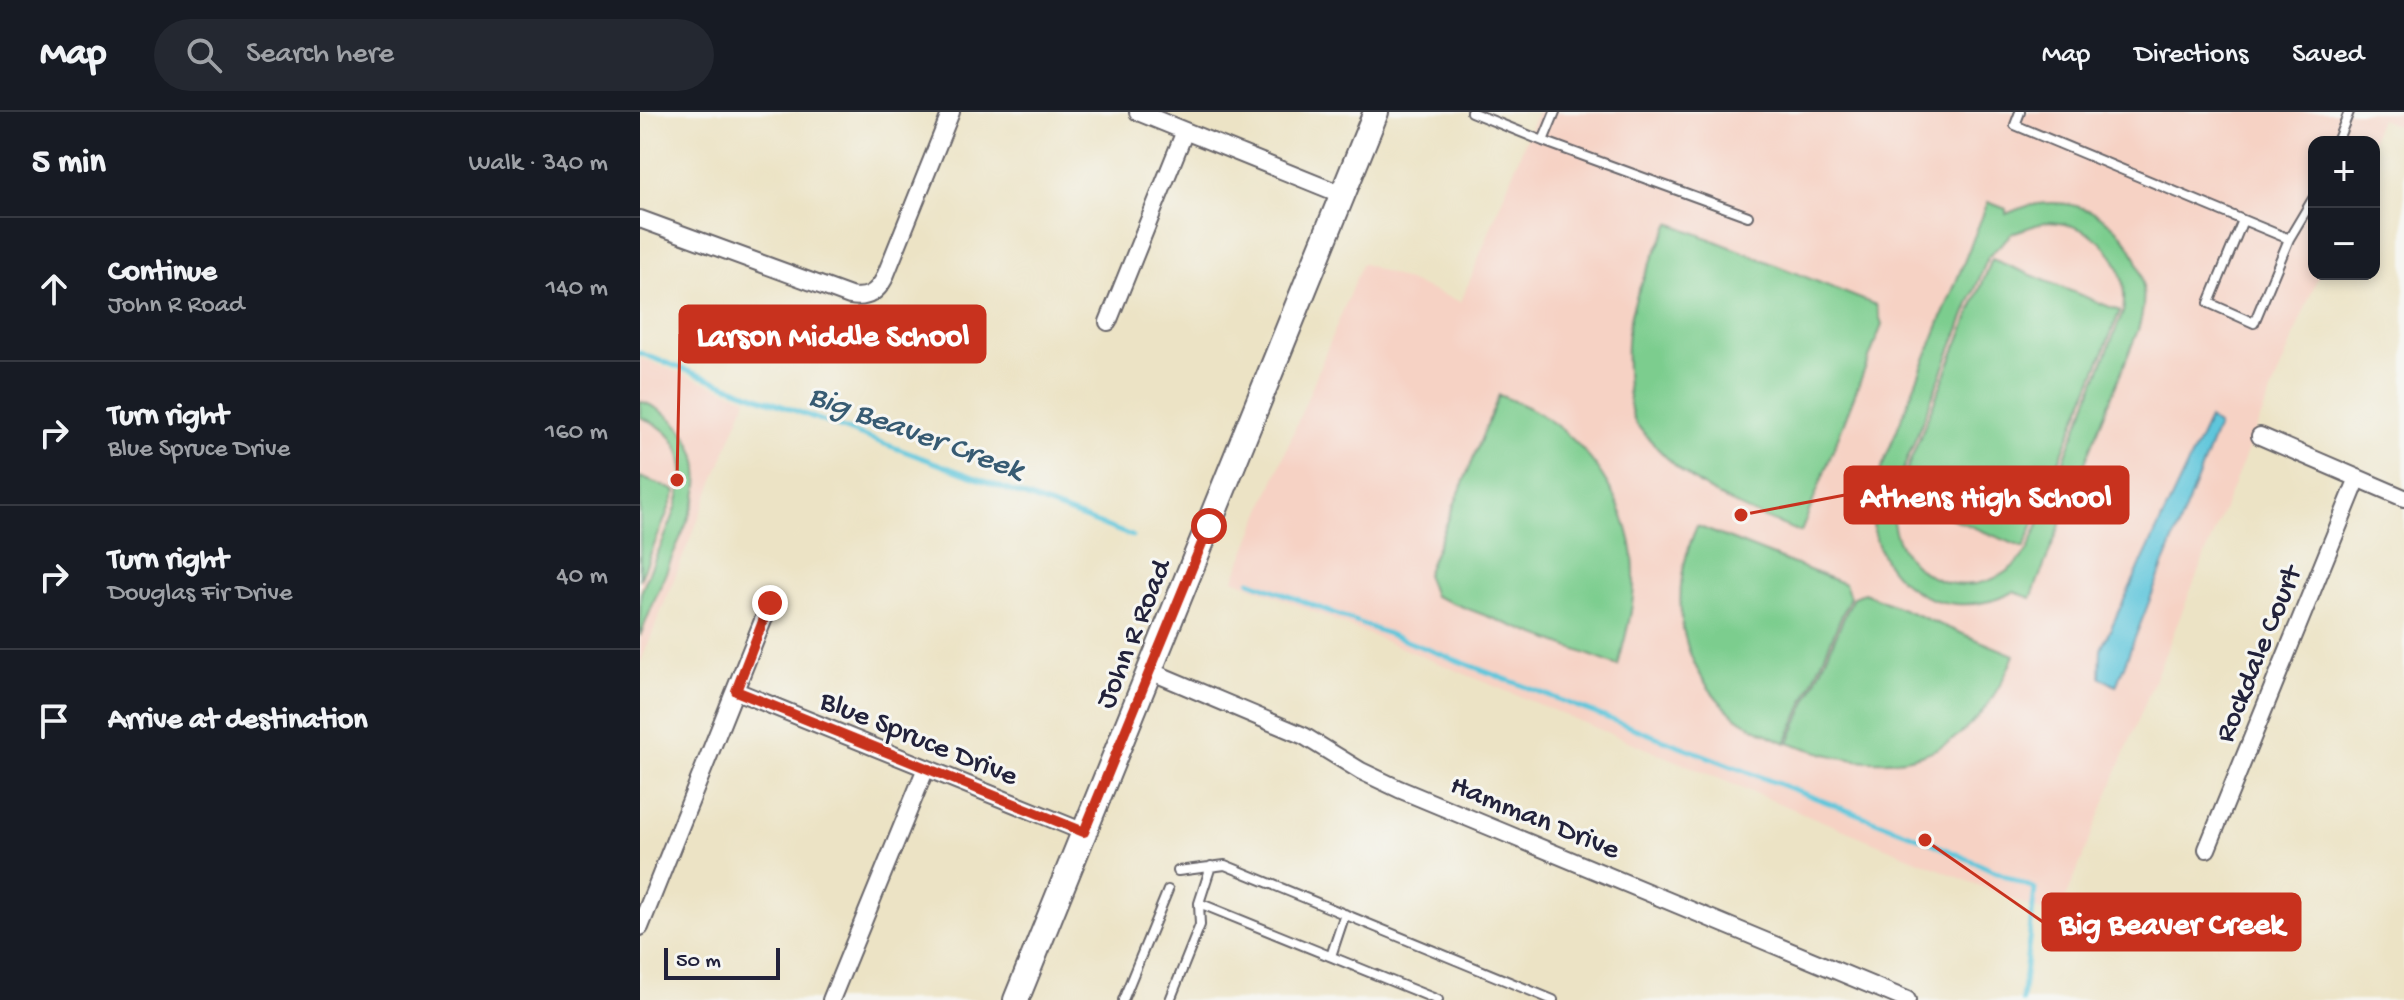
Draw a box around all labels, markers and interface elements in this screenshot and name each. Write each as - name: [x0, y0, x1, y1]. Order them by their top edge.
- search box: [154, 19, 714, 91]
- text: Map: [40, 33, 106, 77]
- icon: search: [182, 33, 226, 77]
- text: Search here: [246, 38, 394, 73]
- text: Map: [2042, 39, 2090, 72]
- text: Directions: [2134, 39, 2248, 72]
- text: Saved: [2292, 39, 2364, 72]
- map controls: [2308, 136, 2380, 280]
- button: +: [2308, 136, 2380, 208]
- text: 5 min: [32, 144, 106, 184]
- text: Walk · 340 m: [468, 149, 608, 180]
- button: −: [2308, 208, 2380, 280]
- text: Continue: [108, 256, 217, 291]
- icon: ahead: [32, 267, 76, 311]
- text: 140 m: [546, 274, 608, 305]
- text: John R Road: [108, 291, 244, 322]
- callout: Larson Middle School: [680, 306, 985, 362]
- text: Larson Middle School: [697, 320, 969, 358]
- water label: Big Beaver Creek: [803, 378, 1030, 492]
- text: Turn right: [108, 400, 228, 435]
- icon: right: [32, 411, 76, 455]
- text: 160 m: [545, 418, 608, 449]
- text: Blue Spruce Drive: [108, 435, 290, 466]
- callout: Athens High School: [1845, 467, 2128, 523]
- text: Athens High School: [1859, 481, 2112, 519]
- route start: [1191, 508, 1227, 544]
- text: Turn right: [108, 544, 228, 579]
- street label: John R Road: [1089, 553, 1182, 714]
- icon: right: [32, 555, 76, 599]
- street label: Rockdale Court: [2209, 559, 2312, 748]
- text: 40 m: [556, 562, 608, 593]
- text: Douglas Fir Drive: [108, 579, 292, 610]
- route end: [752, 585, 788, 621]
- street label: Blue Spruce Drive: [813, 684, 1023, 796]
- icon: arrive: [32, 699, 76, 743]
- text: Arrive at destination: [108, 704, 368, 739]
- street label: Hamman Drive: [1444, 769, 1625, 869]
- callout: Big Beaver Creek: [2043, 894, 2300, 950]
- text: Big Beaver Creek: [2058, 908, 2288, 946]
- scale bar: [664, 944, 780, 980]
- text: 50 m: [676, 949, 721, 975]

